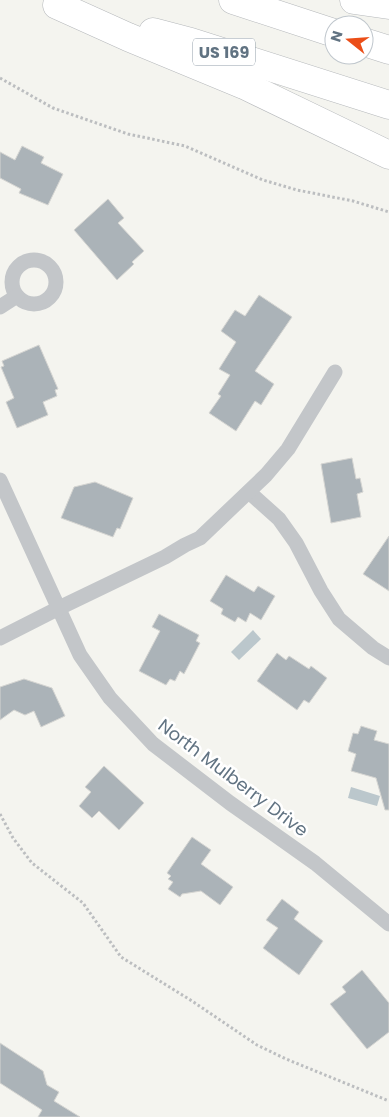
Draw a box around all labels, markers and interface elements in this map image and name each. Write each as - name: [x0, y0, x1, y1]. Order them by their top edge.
- north arrow: [324, 15, 374, 65]
- text: N: [325, 28, 348, 44]
- road number: US 169: [193, 38, 255, 66]
- street label: North Mulberry Drive: [153, 713, 314, 842]

